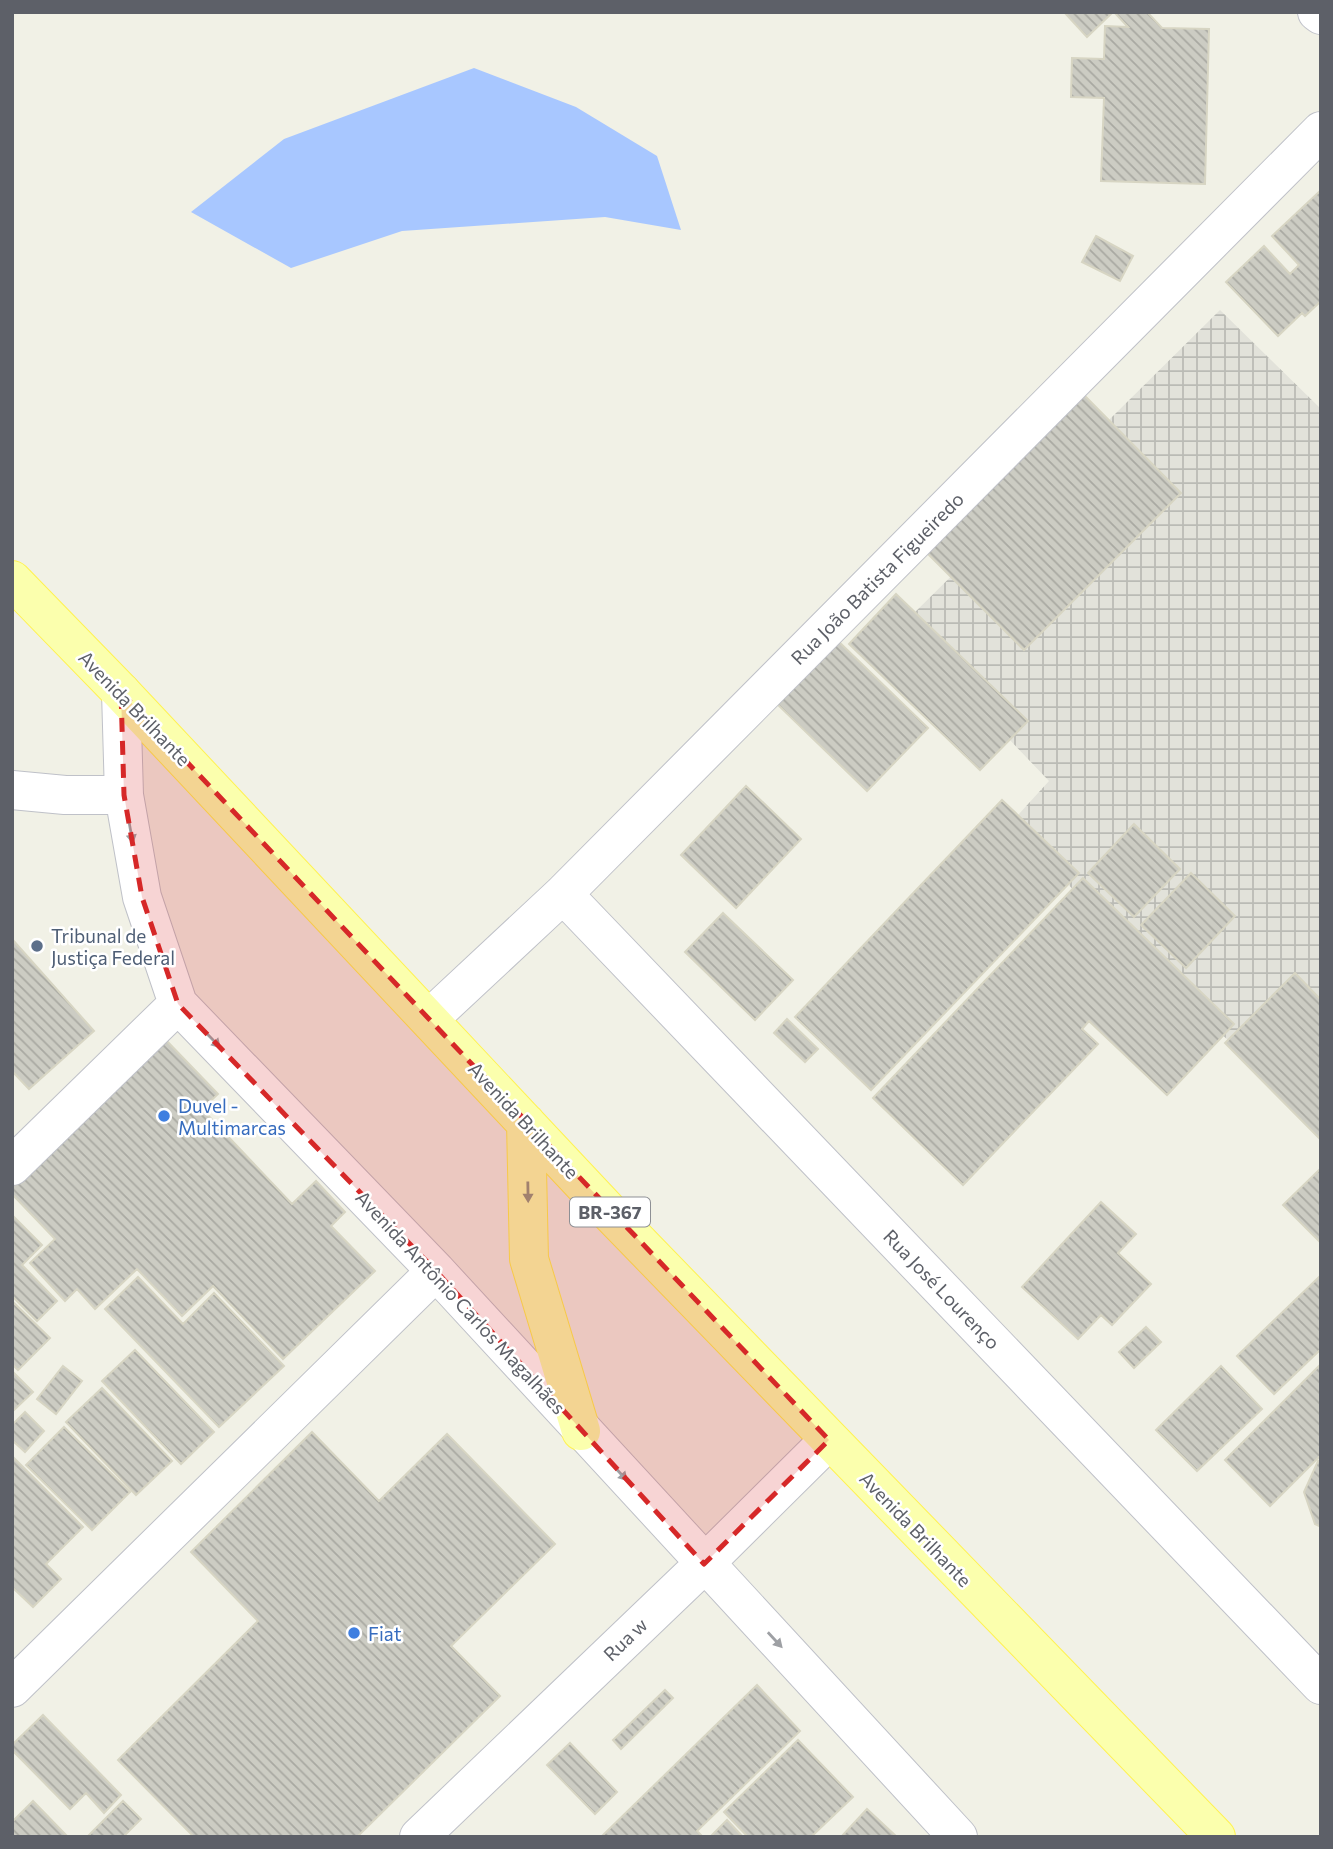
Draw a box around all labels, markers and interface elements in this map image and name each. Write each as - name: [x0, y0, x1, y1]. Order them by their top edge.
- street label: Rua João Batista Figueiredo: [786, 487, 968, 669]
- street label: Avenida Brilhante: [74, 646, 196, 770]
- one-way arrow: [126, 822, 137, 844]
- place label: Tribunal de Justiça Federal: [51, 924, 175, 969]
- marker: Tribunal de Justiça Federal: [29, 938, 45, 954]
- one-way arrow: [204, 1031, 220, 1048]
- street label: Avenida Brilhante: [464, 1057, 584, 1183]
- place label: Duvel - Multimarcas: [178, 1094, 286, 1139]
- marker: Duvel - Multimarcas: [156, 1108, 172, 1124]
- one-way arrow: [522, 1181, 534, 1203]
- street label: Avenida Antônio Carlos Magalhães: [351, 1186, 571, 1418]
- road number: BR-367: [570, 1198, 650, 1226]
- street label: Rua José Lourenço: [879, 1224, 1005, 1354]
- one-way arrow: [612, 1464, 628, 1481]
- street label: Avenida Brilhante: [855, 1467, 977, 1591]
- street label: Rua w: [598, 1613, 652, 1665]
- place label: Fiat: [368, 1622, 402, 1645]
- marker: Fiat: [346, 1625, 362, 1641]
- one-way arrow: [767, 1631, 783, 1649]

